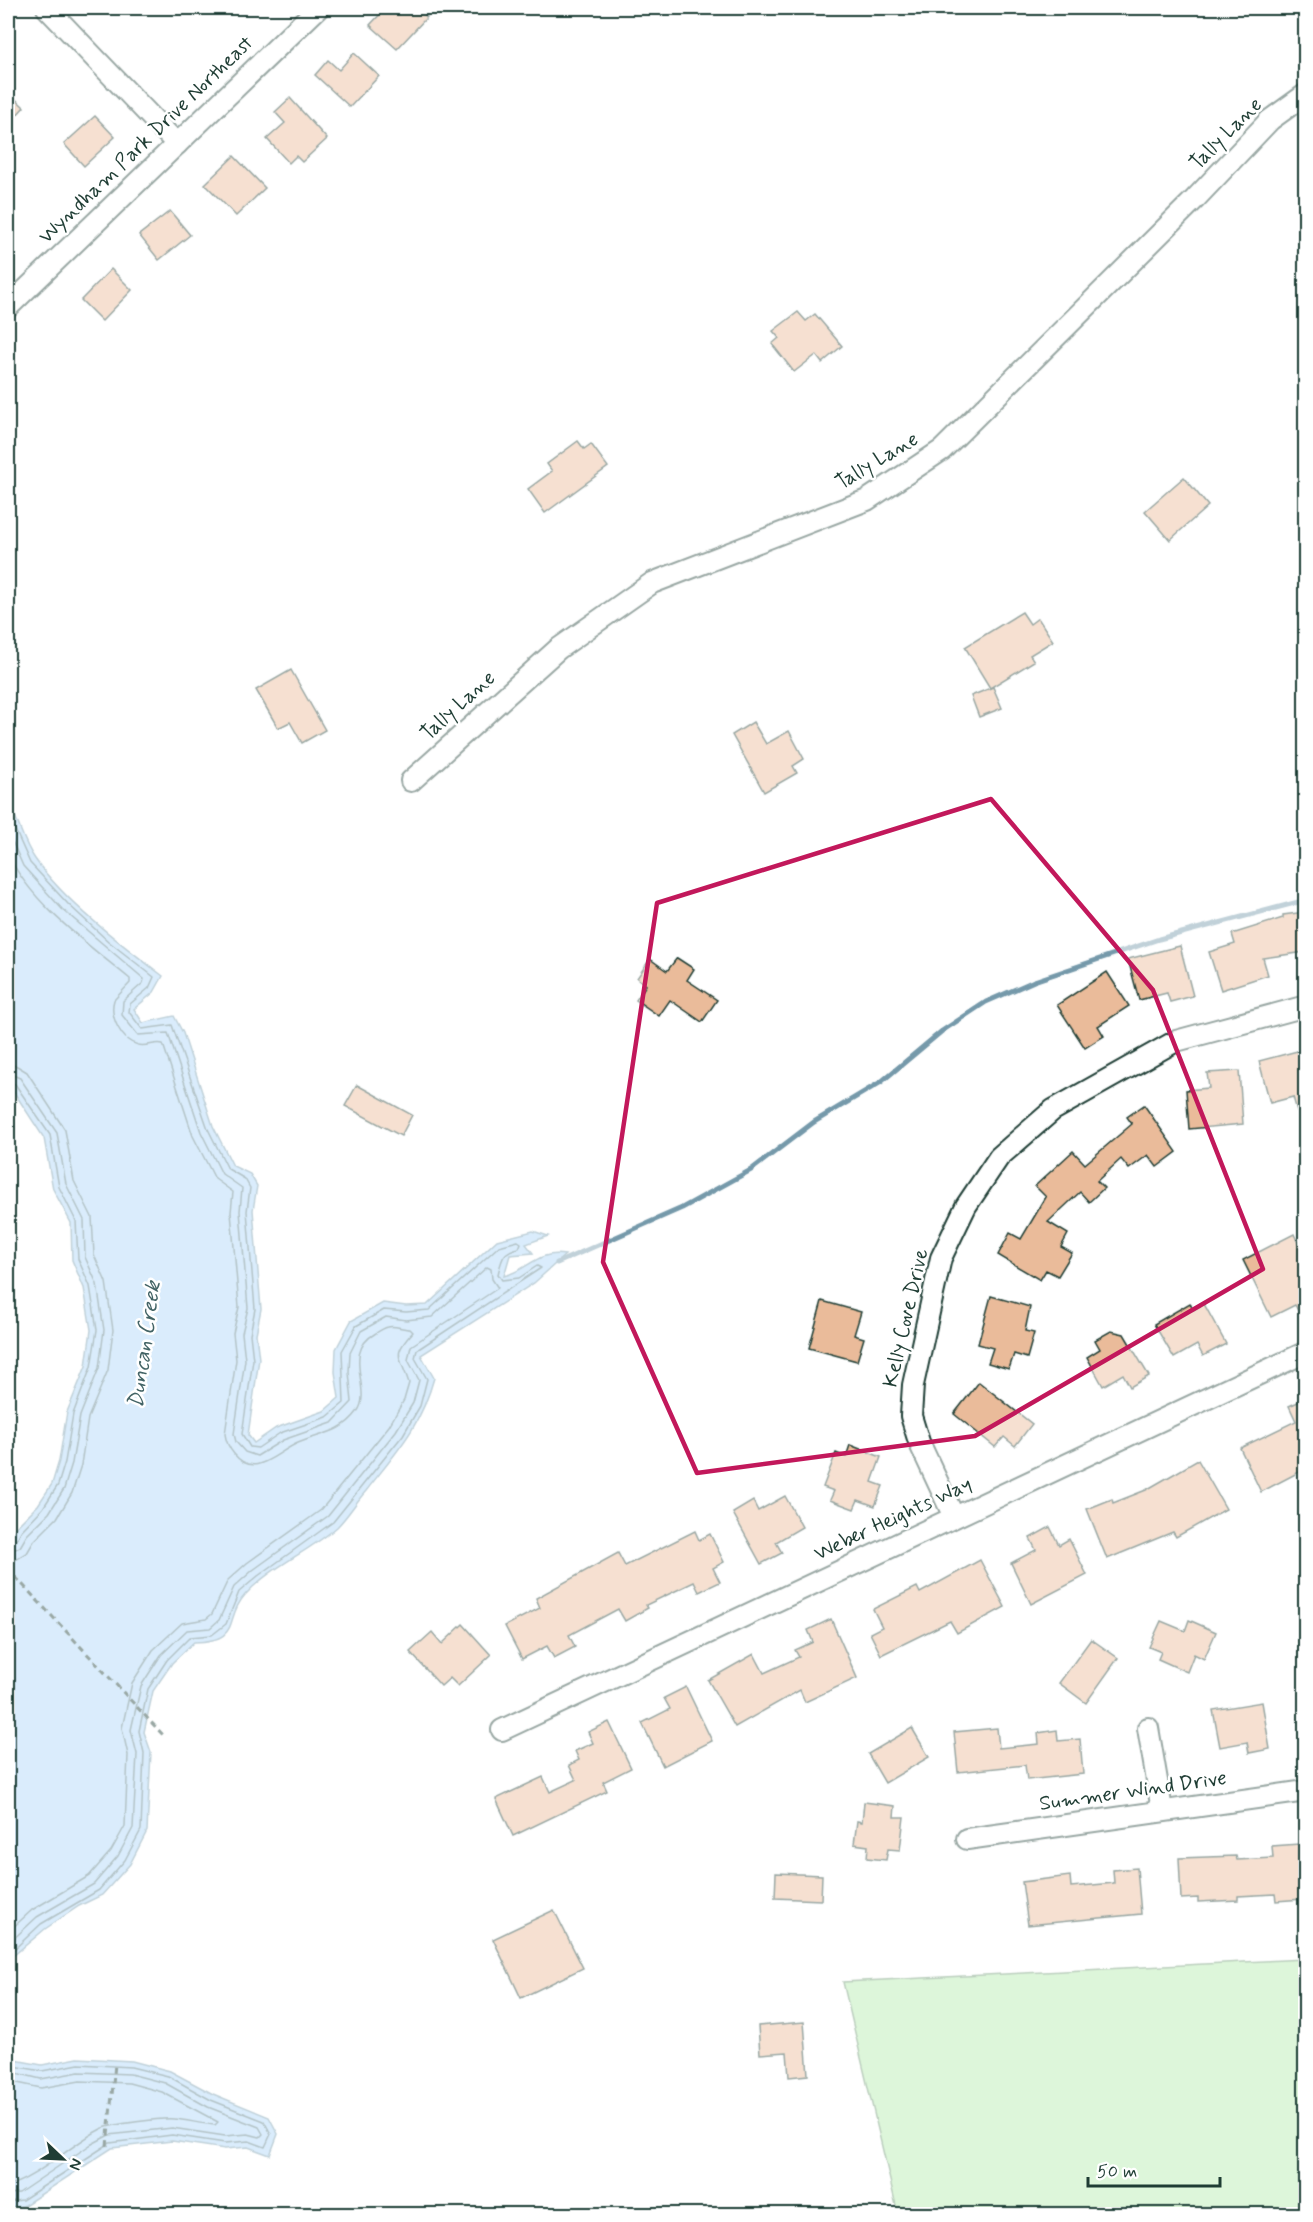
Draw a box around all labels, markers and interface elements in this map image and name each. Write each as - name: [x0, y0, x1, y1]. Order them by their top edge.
- street label: Wyndham Park Drive Northeast: [33, 29, 260, 250]
- street label: Tally Lane: [1183, 91, 1269, 177]
- street label: Tally Lane: [830, 425, 924, 497]
- street label: Tally Lane: [414, 665, 502, 747]
- street label: Kelly Cove Drive: [876, 1246, 936, 1390]
- water label: Duncan Creek: [122, 1278, 168, 1410]
- street label: Weber Heights Way: [810, 1470, 976, 1568]
- street label: Summer Wind Drive: [1037, 1764, 1229, 1818]
- north arrow: [33, 2129, 93, 2189]
- scale bar: [1088, 2150, 1220, 2188]
- text: N: [64, 2155, 87, 2173]
- text: 50 m: [1097, 2160, 1137, 2184]

